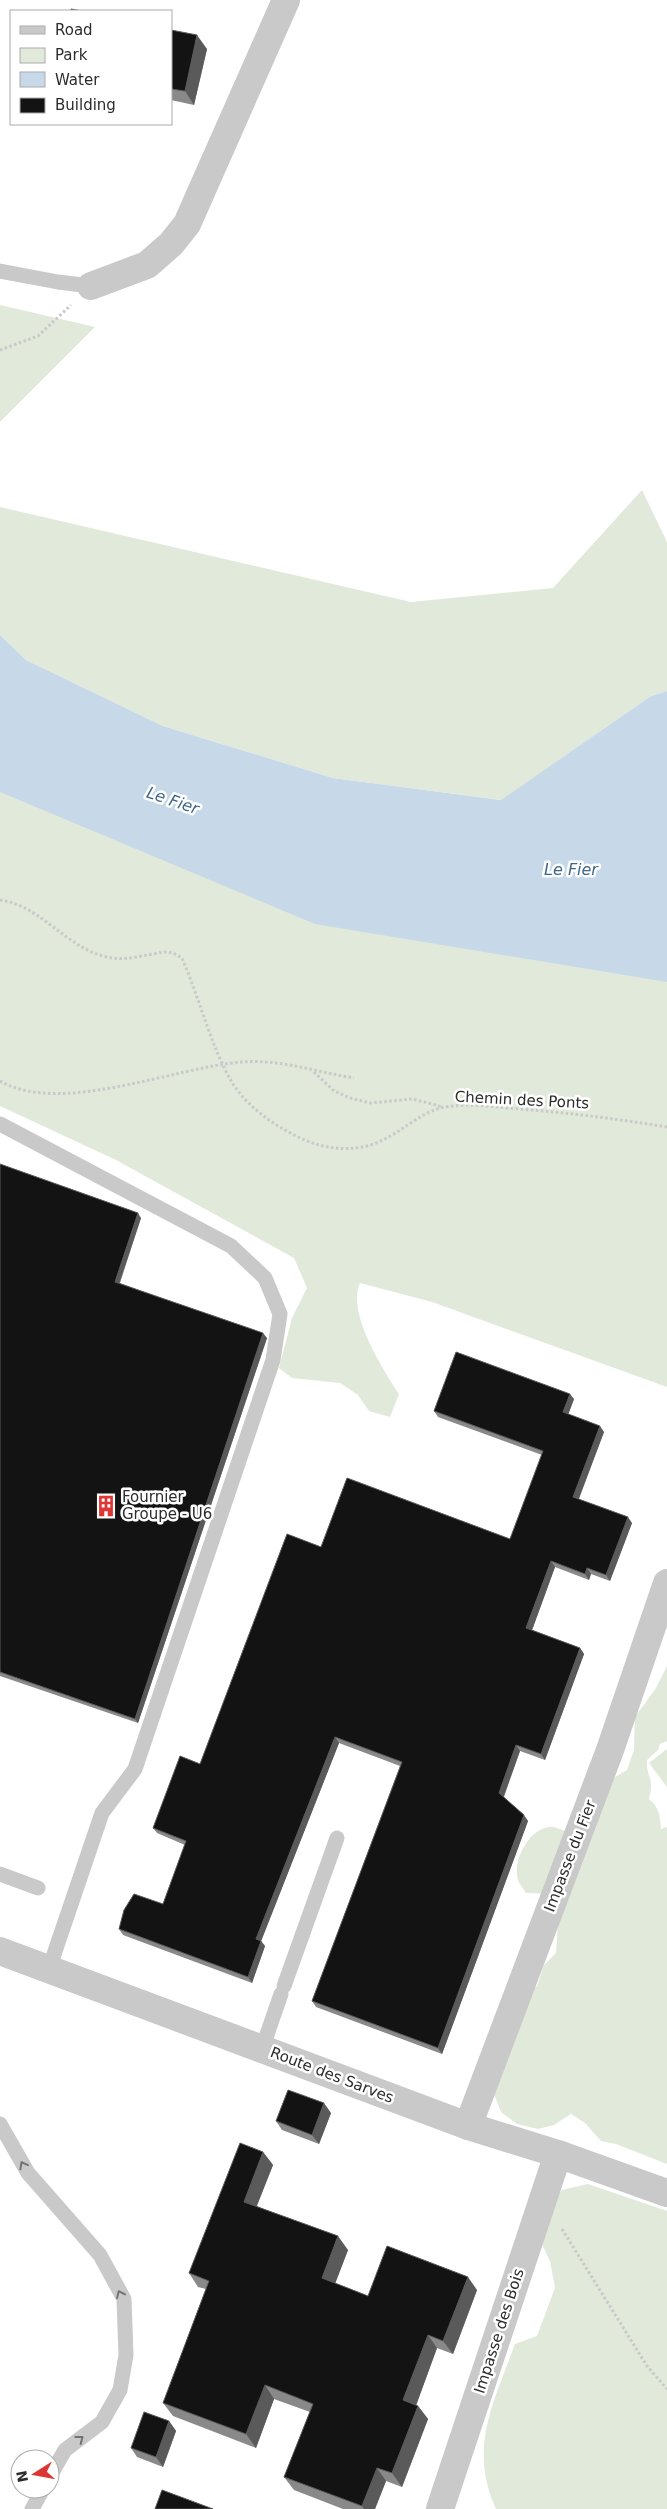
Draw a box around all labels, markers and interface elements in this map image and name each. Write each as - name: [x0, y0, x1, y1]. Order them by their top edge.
- legend: [10, 10, 172, 125]
- text: Road: [55, 21, 93, 39]
- text: Park: [55, 46, 88, 64]
- text: Water: [55, 71, 100, 89]
- text: Building: [55, 96, 116, 114]
- water label: Le Fier: [144, 783, 203, 819]
- water label: Le Fier: [544, 860, 599, 879]
- street label: Chemin des Ponts: [454, 1087, 590, 1113]
- place label: Fournier Groupe - U6: [122, 1488, 212, 1523]
- building icon: Fournier Groupe - U6: [93, 1493, 119, 1519]
- street label: Impasse du Fier: [540, 1797, 600, 1914]
- street label: Route des Sarves: [268, 2043, 396, 2107]
- one-way arrow: [19, 2161, 29, 2170]
- street label: Impasse des Bois: [470, 2266, 528, 2396]
- one-way arrow: [116, 2290, 126, 2299]
- one-way arrow: [74, 2436, 84, 2445]
- north arrow: [10, 2449, 60, 2499]
- text: N: [13, 2469, 31, 2484]

